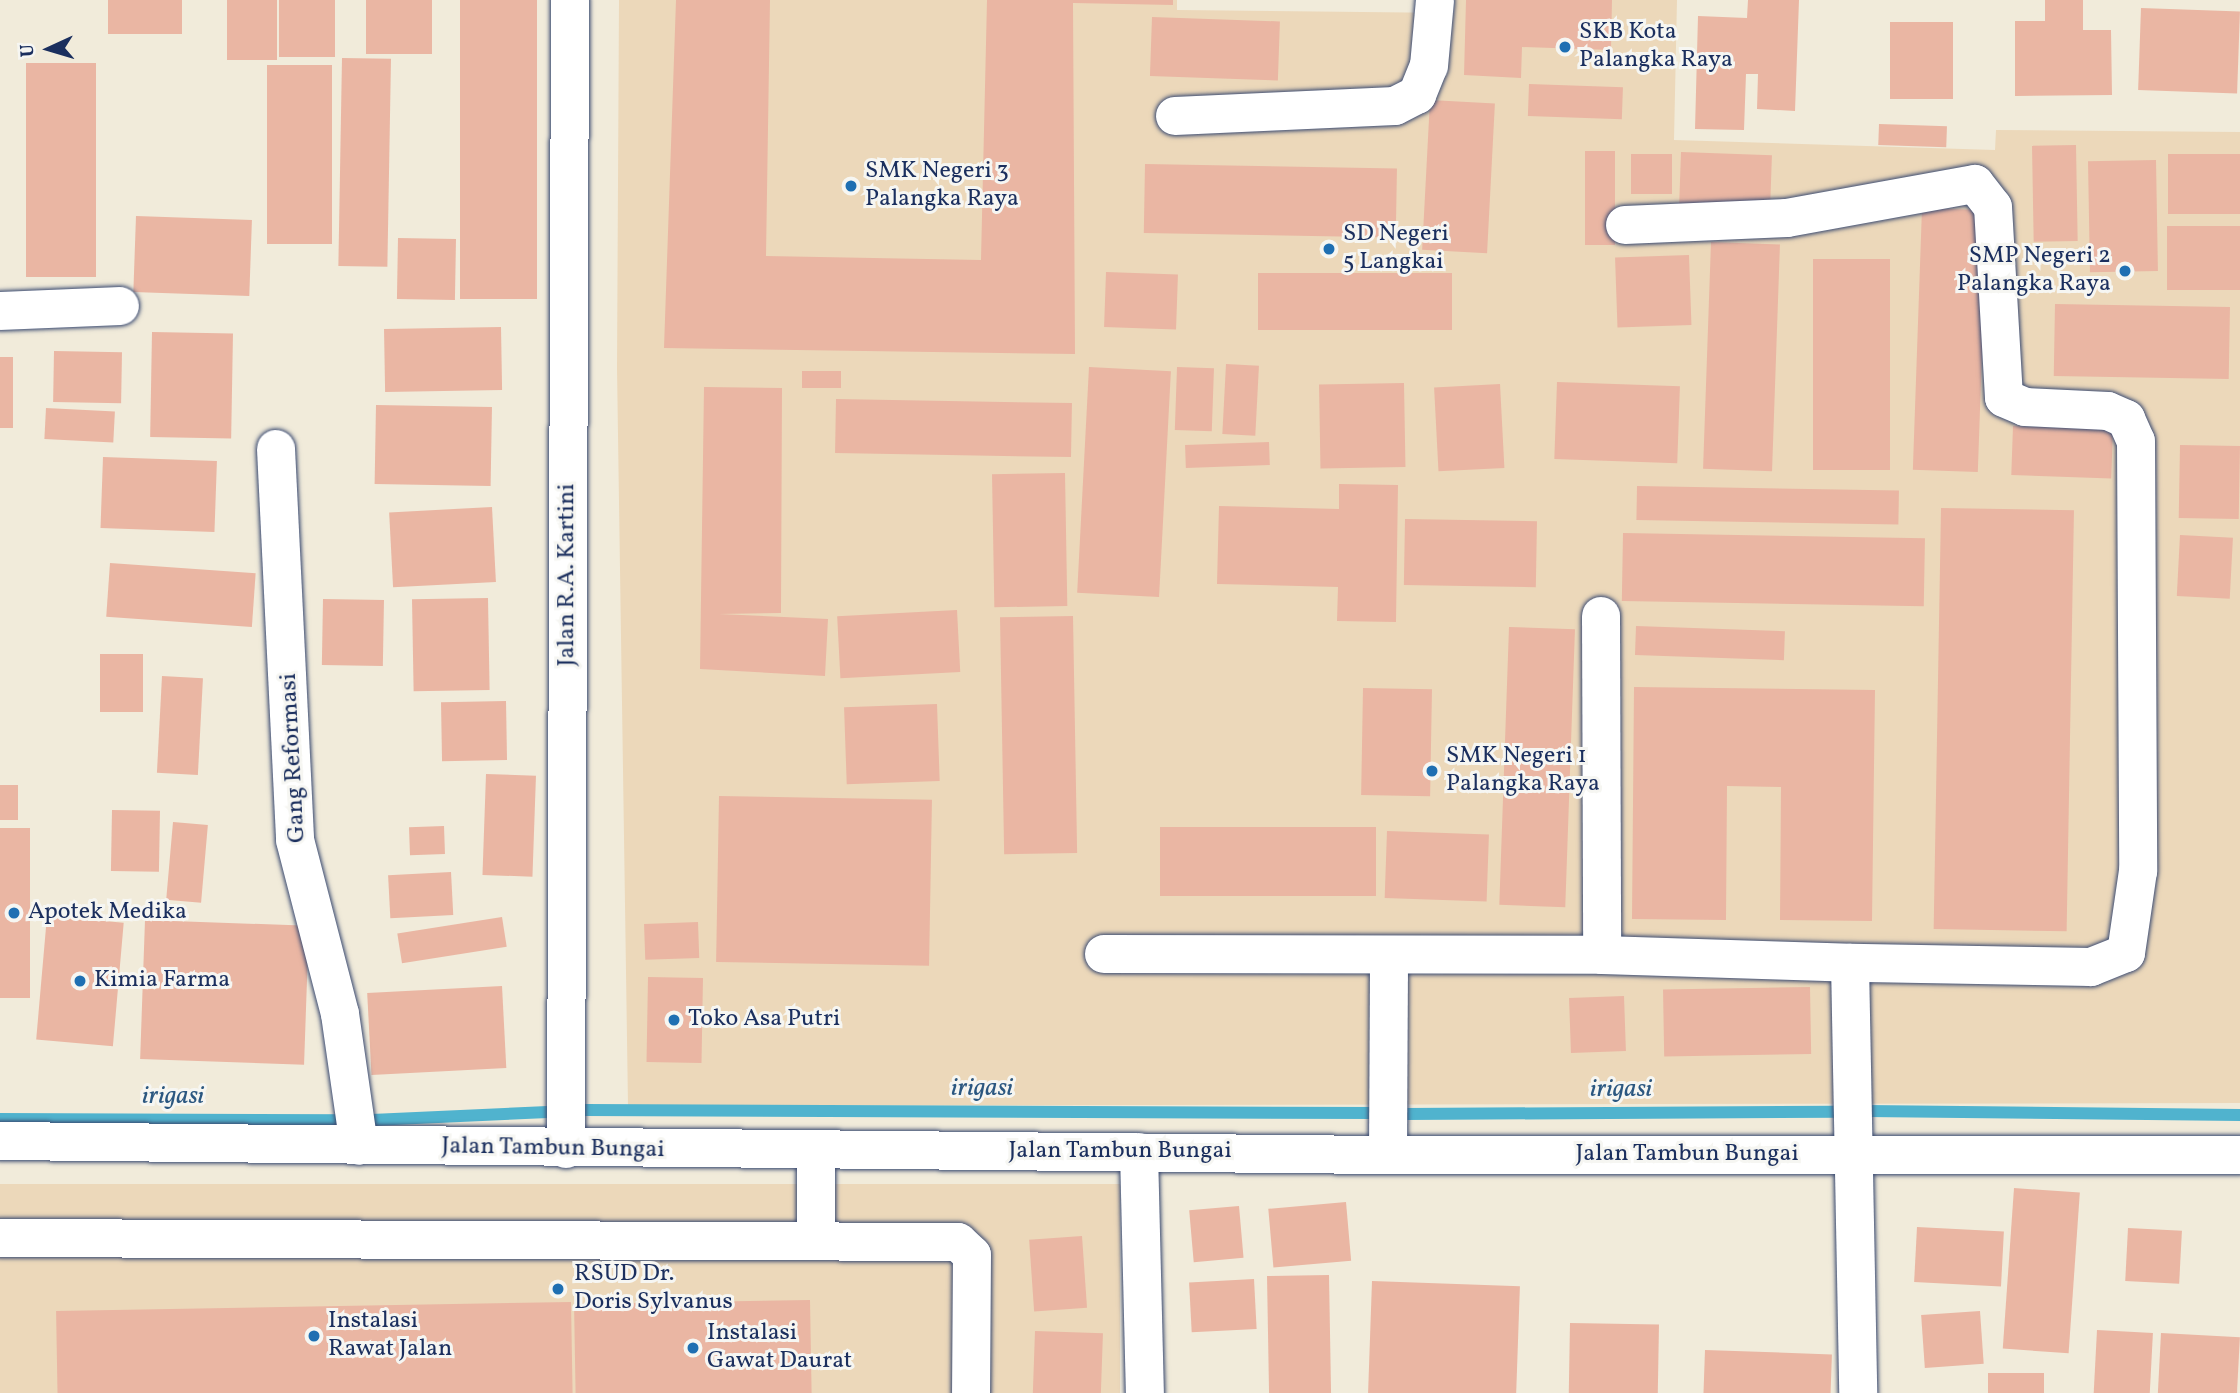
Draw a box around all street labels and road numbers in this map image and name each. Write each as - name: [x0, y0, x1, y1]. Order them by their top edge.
- street label: Jalan R.A. Kartini: [554, 483, 582, 667]
- street label: Gang Reformasi: [275, 672, 313, 844]
- street label: Jalan Tambun Bungai: [441, 1133, 665, 1165]
- street label: Jalan Tambun Bungai: [1008, 1138, 1232, 1166]
- street label: Jalan Tambun Bungai: [1575, 1141, 1799, 1169]

